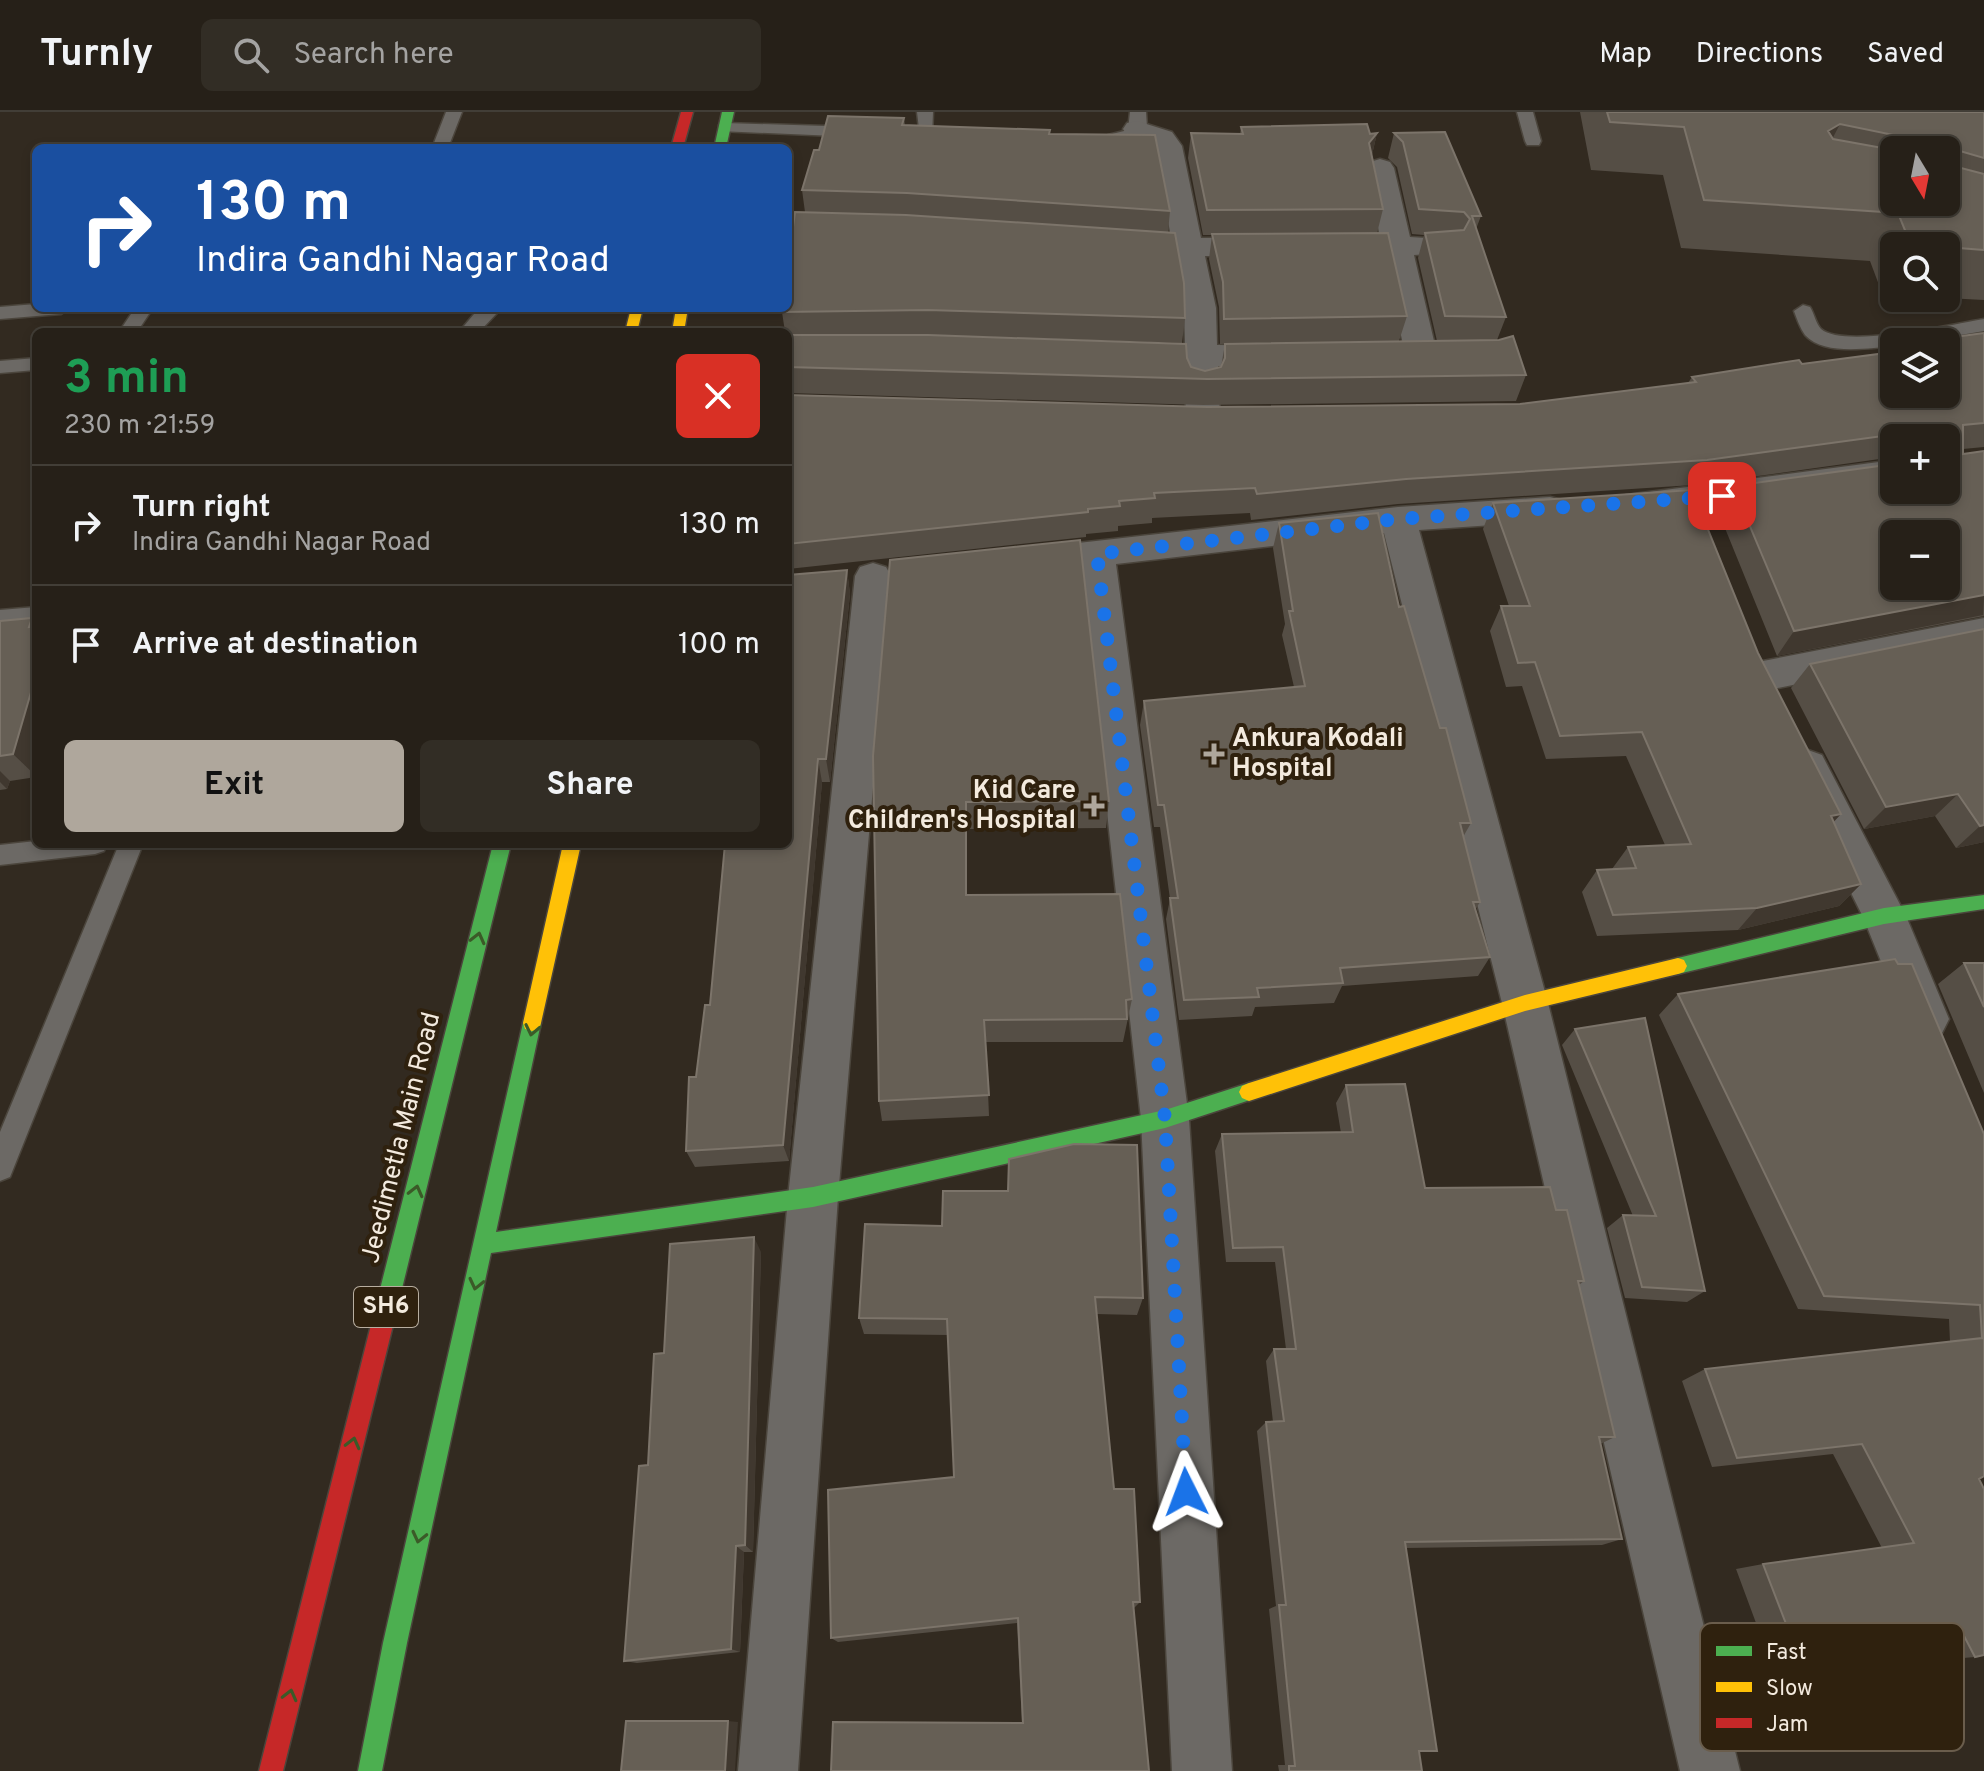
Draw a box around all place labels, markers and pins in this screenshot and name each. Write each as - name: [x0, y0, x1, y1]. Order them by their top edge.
- pin: [1688, 462, 1756, 530]
- place label: Ankura Kodali Hospital: [1232, 723, 1404, 786]
- marker: Ankura Kodali Hospital: [1203, 743, 1225, 765]
- place label: Kid Care Children's Hospital: [848, 775, 1076, 838]
- marker: Kid Care Children's Hospital: [1083, 795, 1105, 817]

